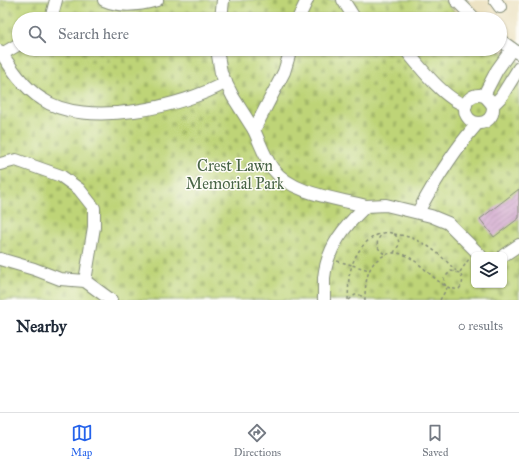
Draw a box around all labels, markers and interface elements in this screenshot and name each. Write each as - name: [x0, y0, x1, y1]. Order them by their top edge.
- search box: [12, 12, 507, 56]
- icon: search: [26, 23, 48, 45]
- text: Search here: [58, 25, 129, 43]
- park label: Crest Lawn Memorial Park: [186, 156, 285, 193]
- map controls: [471, 252, 507, 288]
- button: layers: [471, 252, 507, 288]
- text: Nearby: [16, 316, 67, 337]
- text: 0 results: [458, 318, 503, 334]
- tab: Map: [71, 422, 93, 459]
- tab: Directions: [234, 422, 281, 459]
- tab: Saved: [422, 422, 448, 459]

